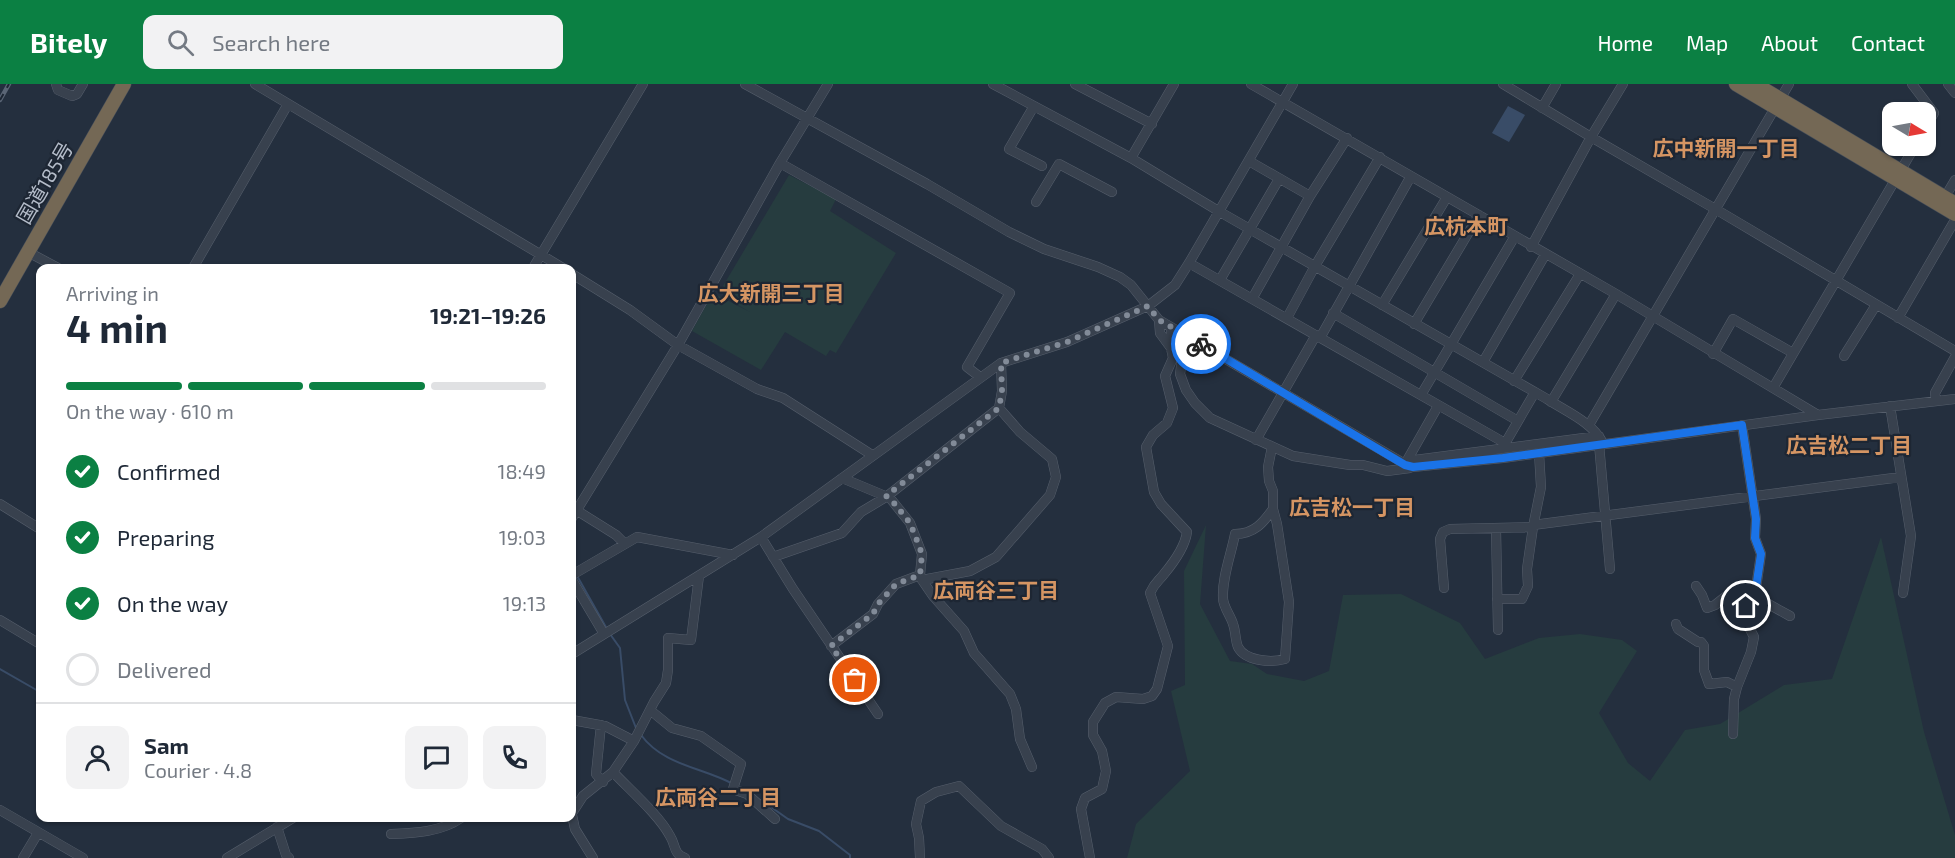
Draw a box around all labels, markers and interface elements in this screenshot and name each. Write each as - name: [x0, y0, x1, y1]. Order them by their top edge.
- search box: [143, 15, 563, 69]
- text: Bitely: [30, 25, 107, 59]
- icon: search: [164, 26, 197, 59]
- text: Search here: [212, 29, 330, 55]
- text: Home: [1597, 30, 1653, 55]
- text: Map: [1686, 30, 1728, 55]
- text: About: [1761, 30, 1818, 55]
- text: Contact: [1851, 30, 1925, 55]
- north arrow: [1882, 102, 1936, 156]
- map controls: [1882, 102, 1936, 156]
- district label: 広中新開一丁目: [1653, 135, 1800, 160]
- street label: 国道185号: [11, 137, 77, 228]
- district label: 広杭本町: [1424, 213, 1508, 238]
- district label: 広大新開三丁目: [698, 280, 845, 305]
- text: Arriving in: [66, 281, 159, 305]
- text: 19:21–19:26: [430, 302, 546, 328]
- text: 4 min: [66, 304, 168, 351]
- courier: [1171, 314, 1231, 374]
- icon: bike: [1185, 328, 1218, 361]
- text: On the way · 610 m: [66, 399, 234, 423]
- district label: 広吉松二丁目: [1786, 432, 1912, 457]
- icon: check: [66, 455, 99, 488]
- text: Confirmed: [117, 458, 221, 484]
- text: 18:49: [497, 459, 546, 483]
- district label: 広吉松一丁目: [1289, 494, 1415, 519]
- icon: check: [66, 521, 99, 554]
- text: Preparing: [117, 524, 215, 550]
- text: 19:03: [499, 525, 546, 549]
- district label: 広両谷三丁目: [933, 577, 1059, 602]
- pin: [1720, 580, 1771, 631]
- icon: check: [66, 587, 99, 620]
- icon: home: [1729, 589, 1762, 622]
- text: On the way: [117, 590, 228, 616]
- text: 19:13: [503, 591, 546, 615]
- pin: [829, 654, 880, 705]
- text: Delivered: [117, 656, 212, 682]
- icon: bag: [838, 663, 871, 696]
- button: person: [66, 726, 129, 789]
- button: chat: [405, 726, 468, 789]
- button: phone: [483, 726, 546, 789]
- text: Sam: [144, 732, 189, 758]
- text: Courier · 4.8: [144, 758, 252, 782]
- district label: 広両谷二丁目: [655, 784, 781, 809]

